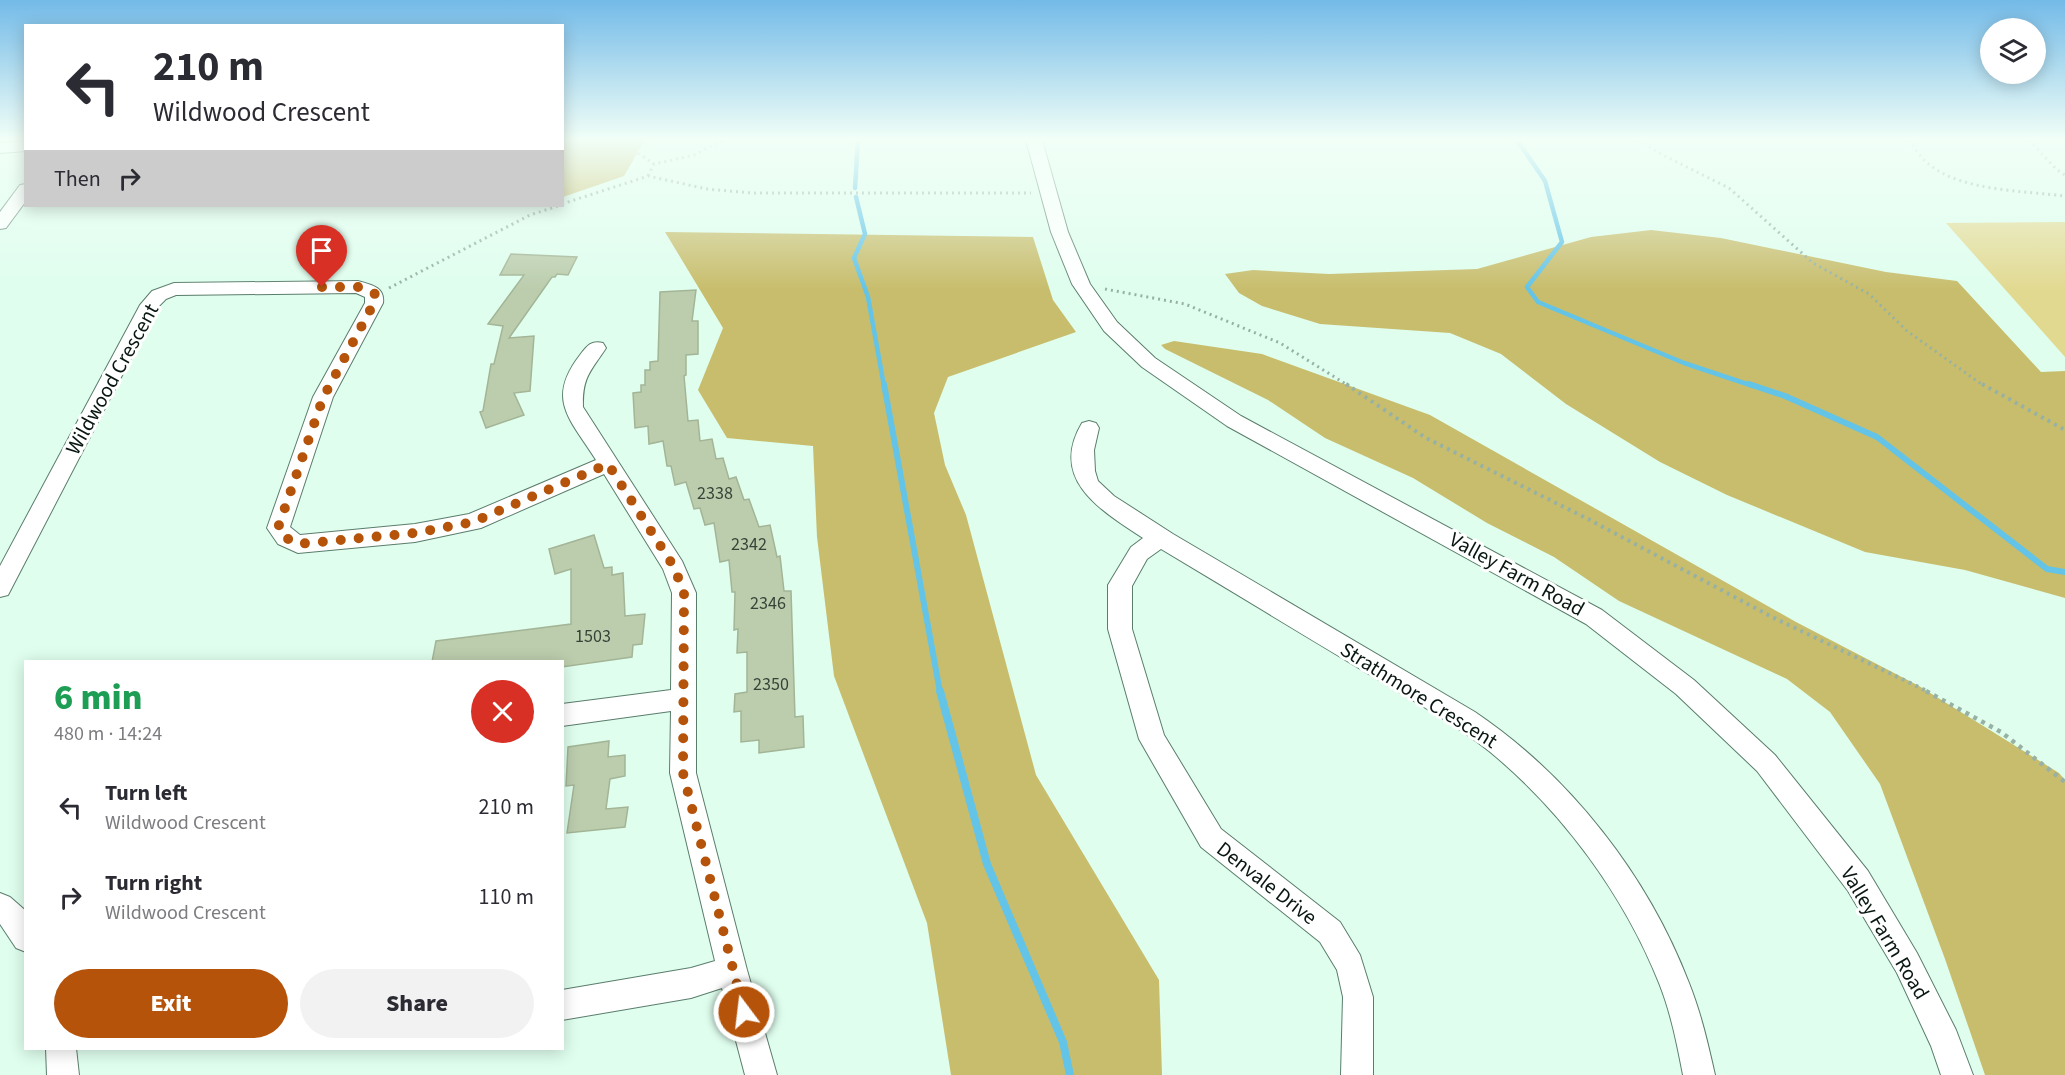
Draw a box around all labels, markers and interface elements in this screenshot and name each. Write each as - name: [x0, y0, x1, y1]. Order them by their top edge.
- map controls: [1980, 18, 2046, 84]
- button: layers: [1980, 18, 2046, 84]
- text: 210 m: [153, 37, 264, 97]
- icon: left: [54, 48, 132, 126]
- text: Wildwood Crescent: [153, 93, 370, 132]
- icon: right: [113, 162, 146, 195]
- text: Then: [54, 163, 101, 195]
- pin: [296, 225, 347, 287]
- icon: arrive: [305, 234, 338, 267]
- street label: Wildwood Crescent: [58, 298, 166, 460]
- house number: 2338: [697, 481, 733, 506]
- street label: Valley Farm Road: [1444, 524, 1590, 624]
- house number: 2342: [731, 532, 767, 557]
- house number: 2346: [750, 591, 786, 616]
- house number: 1503: [575, 624, 611, 649]
- street label: Strathmore Crescent: [1335, 634, 1503, 756]
- text: 6 min: [54, 672, 142, 723]
- house number: 2350: [753, 672, 789, 697]
- button: close: [471, 680, 534, 743]
- text: 480 m · 14:24: [54, 720, 162, 748]
- text: Turn left: [105, 777, 187, 809]
- icon: left: [54, 791, 87, 824]
- text: 210 m: [479, 791, 534, 823]
- text: Wildwood Crescent: [105, 809, 266, 837]
- street label: Denvale Drive: [1210, 834, 1324, 932]
- street label: Valley Farm Road: [1833, 861, 1937, 1005]
- text: Turn right: [105, 867, 202, 899]
- icon: right: [54, 881, 87, 914]
- text: 110 m: [479, 881, 534, 913]
- text: Wildwood Crescent: [105, 899, 266, 927]
- button: Exit: [54, 969, 288, 1038]
- button: Share: [300, 969, 534, 1038]
- position arrow: [712, 980, 776, 1044]

